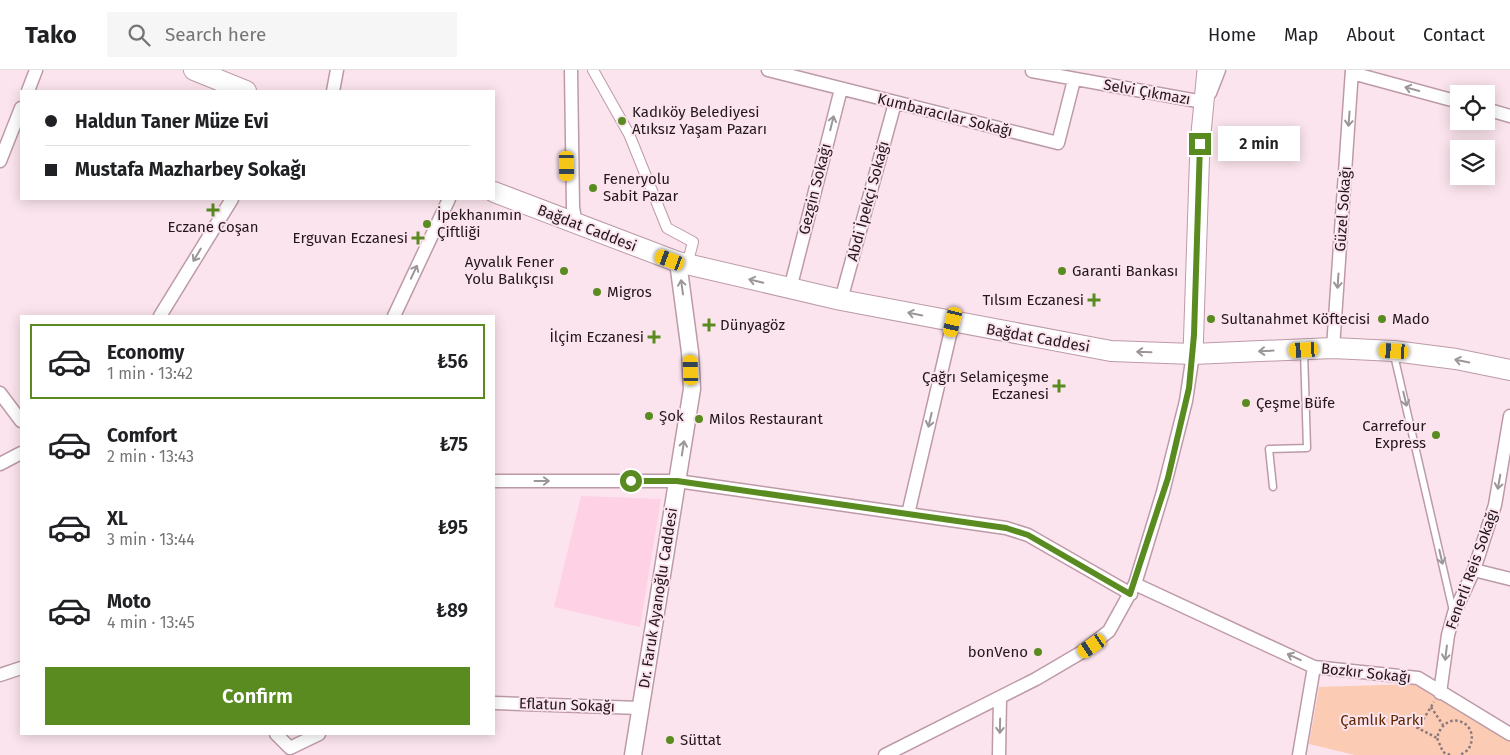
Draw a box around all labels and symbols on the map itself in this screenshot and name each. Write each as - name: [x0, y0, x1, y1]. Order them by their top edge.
- street label: Selvi Çıkmazı: [1102, 75, 1192, 109]
- one-way arrow: [1404, 84, 1420, 93]
- street label: Kumbaracılar Sokağı: [876, 89, 1014, 141]
- place label: Kadıköy Belediyesi Atıksız Yaşam Pazarı: [632, 103, 767, 138]
- one-way arrow: [1344, 110, 1354, 126]
- marker: Kadıköy Belediyesi Atıksız Yaşam Pazarı: [616, 115, 628, 127]
- one-way arrow: [828, 116, 837, 132]
- callout: 2 min: [1218, 126, 1300, 162]
- route end: [1189, 133, 1211, 155]
- street label: Abdi İpekçi Sokağı: [843, 139, 893, 263]
- street label: Gezgin Sokağı: [795, 142, 835, 236]
- car: [559, 151, 574, 181]
- street label: Güzel Sokağı: [1331, 166, 1355, 252]
- place label: Feneryolu Sabit Pazar: [603, 170, 678, 205]
- marker: Feneryolu Sabit Pazar: [587, 182, 599, 194]
- street label: Bağdat Caddesi: [535, 201, 639, 255]
- marker: Eczane Coşan: [207, 204, 219, 216]
- place label: İpekhanımın Çiftliği: [437, 206, 522, 241]
- place label: Eczane Coşan: [168, 218, 259, 236]
- marker: İpekhanımın Çiftliği: [421, 218, 433, 230]
- place label: Erguvan Eczanesi: [293, 229, 408, 247]
- marker: Erguvan Eczanesi: [412, 232, 424, 244]
- one-way arrow: [192, 248, 203, 262]
- car: [653, 248, 686, 272]
- place label: Ayvalık Fener Yolu Balıkçısı: [465, 253, 554, 288]
- place label: Garanti Bankası: [1072, 262, 1178, 280]
- one-way arrow: [410, 265, 420, 280]
- marker: Ayvalık Fener Yolu Balıkçısı: [558, 265, 570, 277]
- marker: Garanti Bankası: [1056, 265, 1068, 277]
- one-way arrow: [1333, 272, 1343, 288]
- one-way arrow: [748, 276, 764, 285]
- one-way arrow: [676, 279, 686, 295]
- place label: Migros: [607, 283, 652, 301]
- marker: Migros: [591, 286, 603, 298]
- place label: Tılsım Eczanesi: [982, 291, 1084, 309]
- marker: Tılsım Eczanesi: [1088, 294, 1100, 306]
- car: [942, 306, 963, 338]
- one-way arrow: [907, 309, 923, 319]
- place label: Sultanahmet Köftecisi: [1221, 310, 1370, 328]
- place label: Mado: [1392, 310, 1430, 328]
- marker: Sultanahmet Köftecisi: [1205, 313, 1217, 325]
- marker: Mado: [1376, 313, 1388, 325]
- place label: Dünyagöz: [720, 316, 785, 334]
- marker: Dünyagöz: [702, 318, 716, 332]
- street label: Bağdat Caddesi: [985, 320, 1091, 356]
- place label: İlçim Eczanesi: [549, 328, 644, 346]
- marker: İlçim Eczanesi: [648, 331, 660, 343]
- car: [1288, 342, 1319, 358]
- car: [1378, 343, 1409, 359]
- one-way arrow: [1136, 347, 1152, 357]
- one-way arrow: [1258, 347, 1274, 356]
- car: [682, 355, 699, 385]
- one-way arrow: [1455, 355, 1471, 365]
- place label: Çağrı Selamiçeşme Eczanesi: [922, 368, 1049, 403]
- marker: Çağrı Selamiçeşme Eczanesi: [1053, 380, 1065, 392]
- one-way arrow: [1401, 390, 1410, 406]
- place label: Çeşme Büfe: [1256, 394, 1335, 412]
- marker: Çeşme Büfe: [1240, 397, 1252, 409]
- place label: Şok: [659, 407, 684, 425]
- marker: Şok: [643, 410, 655, 422]
- place label: Milos Restaurant: [709, 410, 823, 428]
- one-way arrow: [925, 412, 934, 428]
- marker: Milos Restaurant: [693, 413, 705, 425]
- place label: Carrefour Express: [1362, 417, 1426, 452]
- marker: Carrefour Express: [1430, 429, 1442, 441]
- one-way arrow: [678, 440, 688, 456]
- route start: [620, 470, 642, 492]
- one-way arrow: [1494, 473, 1504, 489]
- one-way arrow: [534, 476, 550, 486]
- street label: Dr. Faruk Ayanoğlu Caddesi: [635, 506, 681, 690]
- street label: Fenerli Reis Sokağı: [1442, 506, 1502, 632]
- one-way arrow: [1437, 549, 1446, 565]
- car: [1075, 631, 1108, 661]
- place label: bonVeno: [968, 643, 1028, 661]
- one-way arrow: [1440, 644, 1450, 660]
- marker: bonVeno: [1032, 646, 1044, 658]
- one-way arrow: [1287, 652, 1302, 662]
- street label: Bozkır Sokağı: [1320, 659, 1412, 687]
- street label: Eflatun Sokağı: [519, 694, 615, 716]
- park label: Çamlık Parkı: [1340, 711, 1424, 729]
- one-way arrow: [995, 718, 1005, 734]
- place label: Süttat: [680, 731, 722, 749]
- marker: Süttat: [664, 734, 676, 746]

